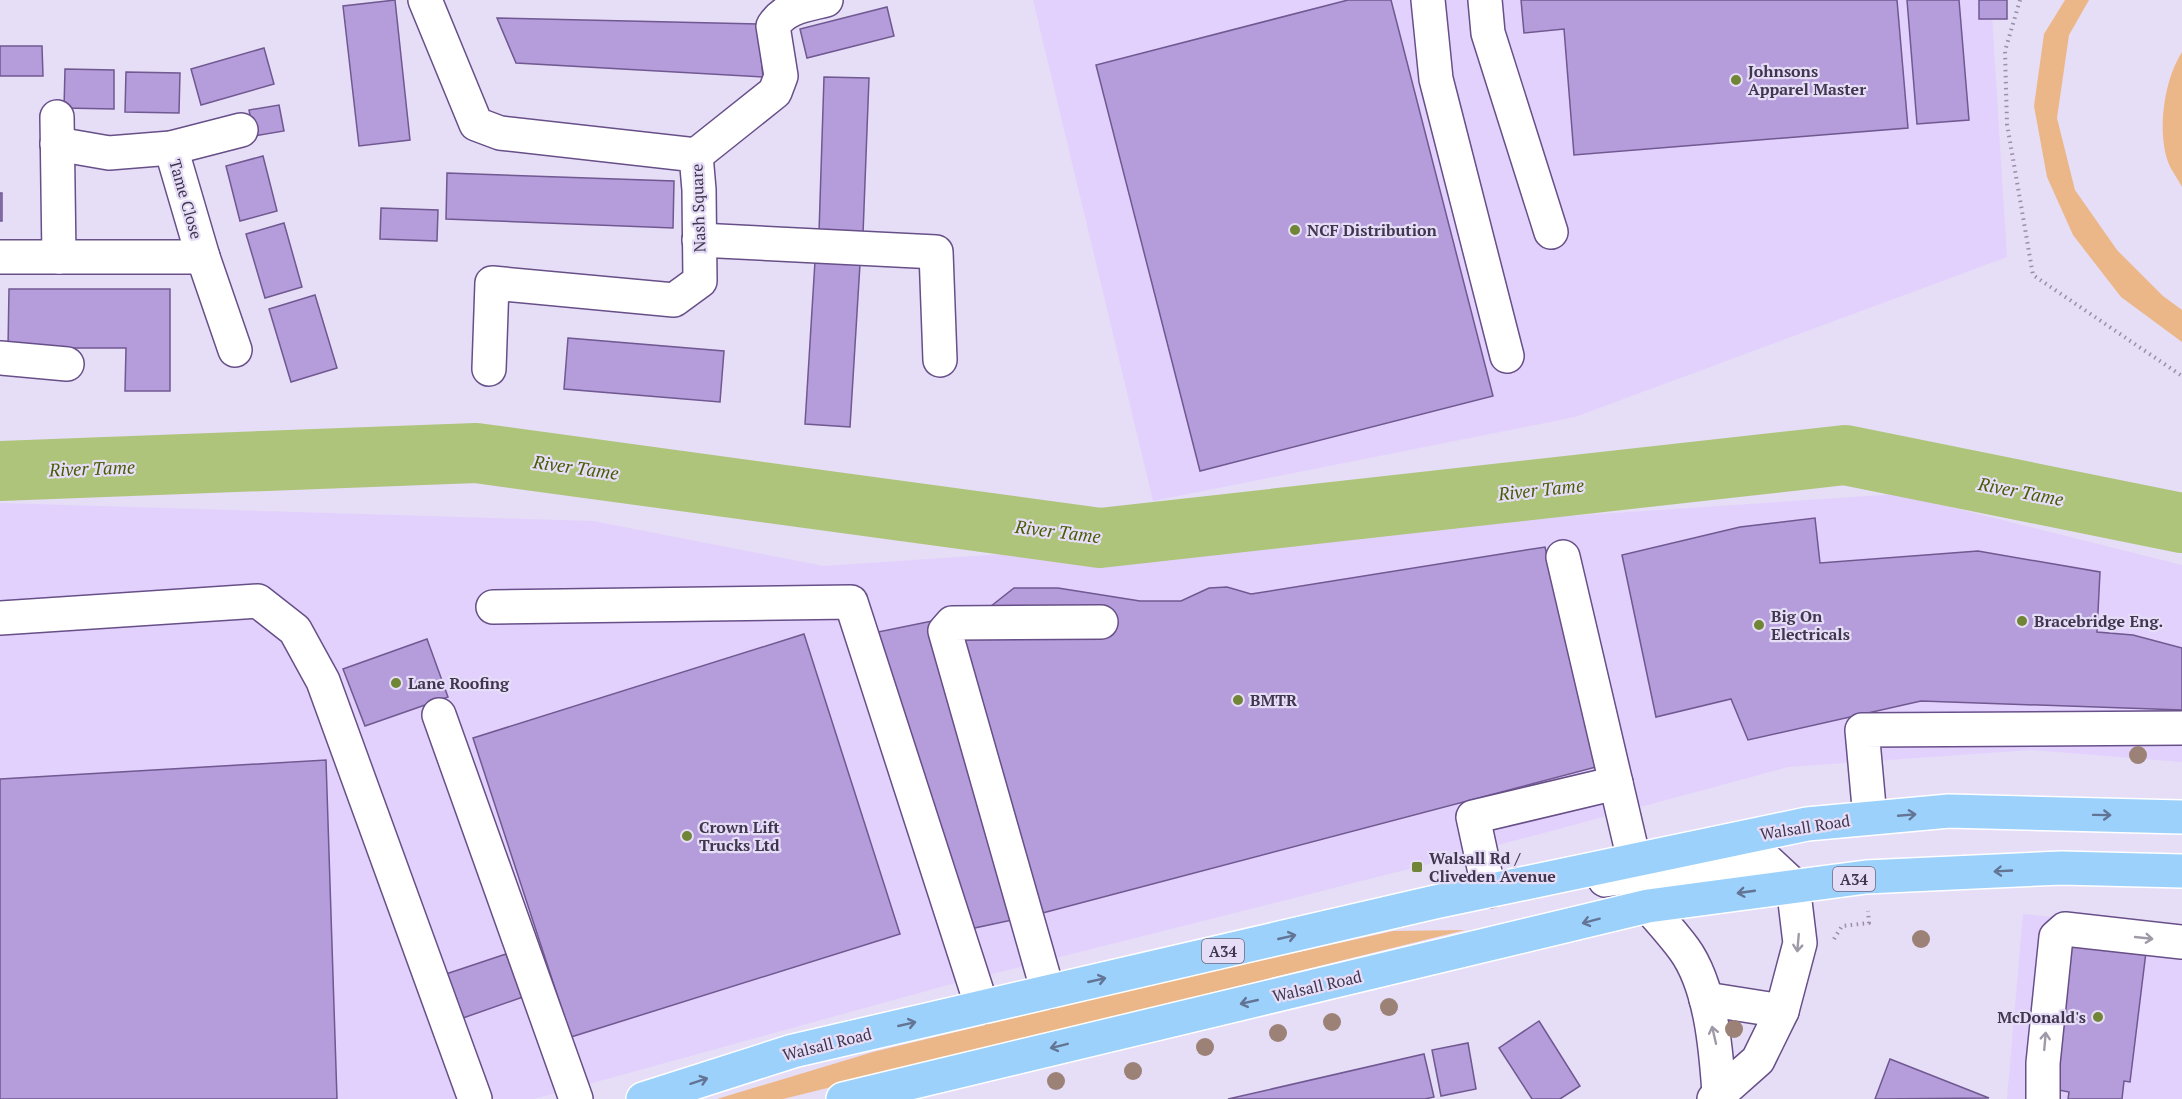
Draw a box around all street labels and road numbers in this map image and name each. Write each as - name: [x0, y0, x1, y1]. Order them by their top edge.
- street label: Tame Close: [164, 156, 208, 242]
- street label: Nash Square: [685, 163, 711, 253]
- street label: Walsall Road: [1758, 809, 1852, 845]
- road number: A34: [1833, 867, 1875, 891]
- road number: A34: [1202, 939, 1244, 963]
- street label: Walsall Road: [1270, 965, 1364, 1007]
- street label: Walsall Road: [780, 1022, 874, 1066]

